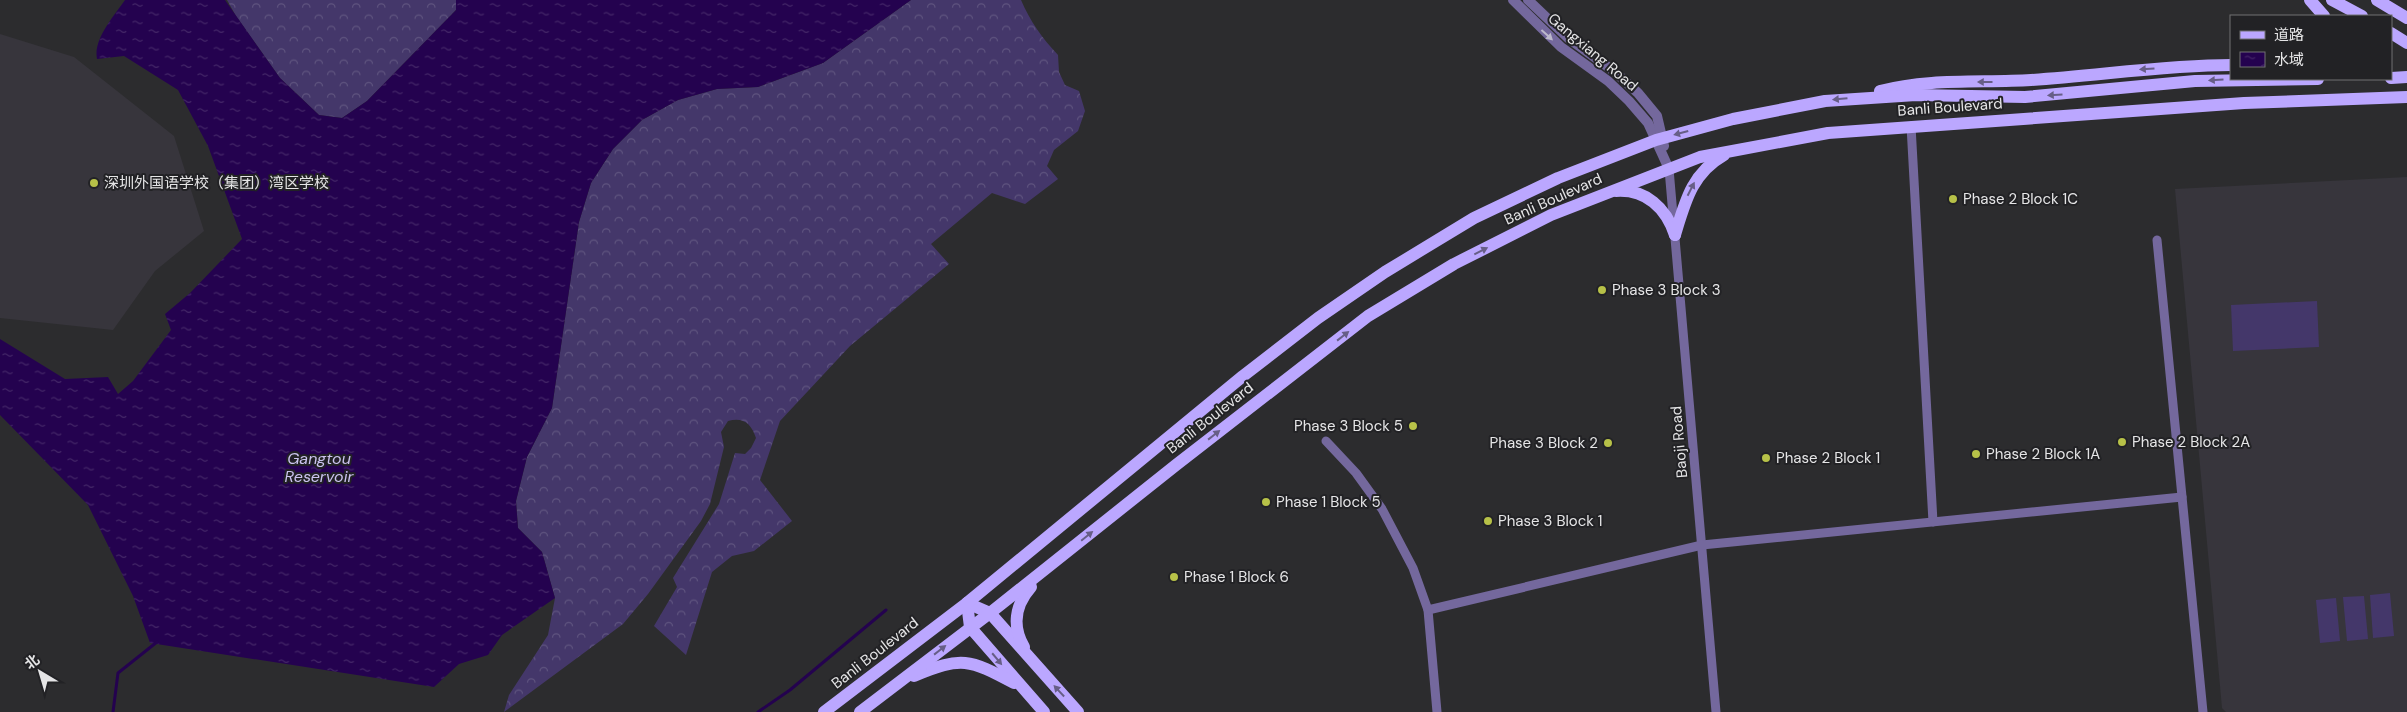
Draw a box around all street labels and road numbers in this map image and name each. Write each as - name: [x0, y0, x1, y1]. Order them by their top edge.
- street label: Gangxiang Road: [1544, 8, 1642, 96]
- street label: Banli Boulevard: [1897, 93, 2003, 121]
- street label: Banli Boulevard: [1501, 168, 1605, 230]
- street label: Banli Boulevard: [1162, 378, 1258, 458]
- street label: Baoji Road: [1666, 405, 1692, 479]
- street label: Banli Boulevard: [827, 613, 923, 693]

